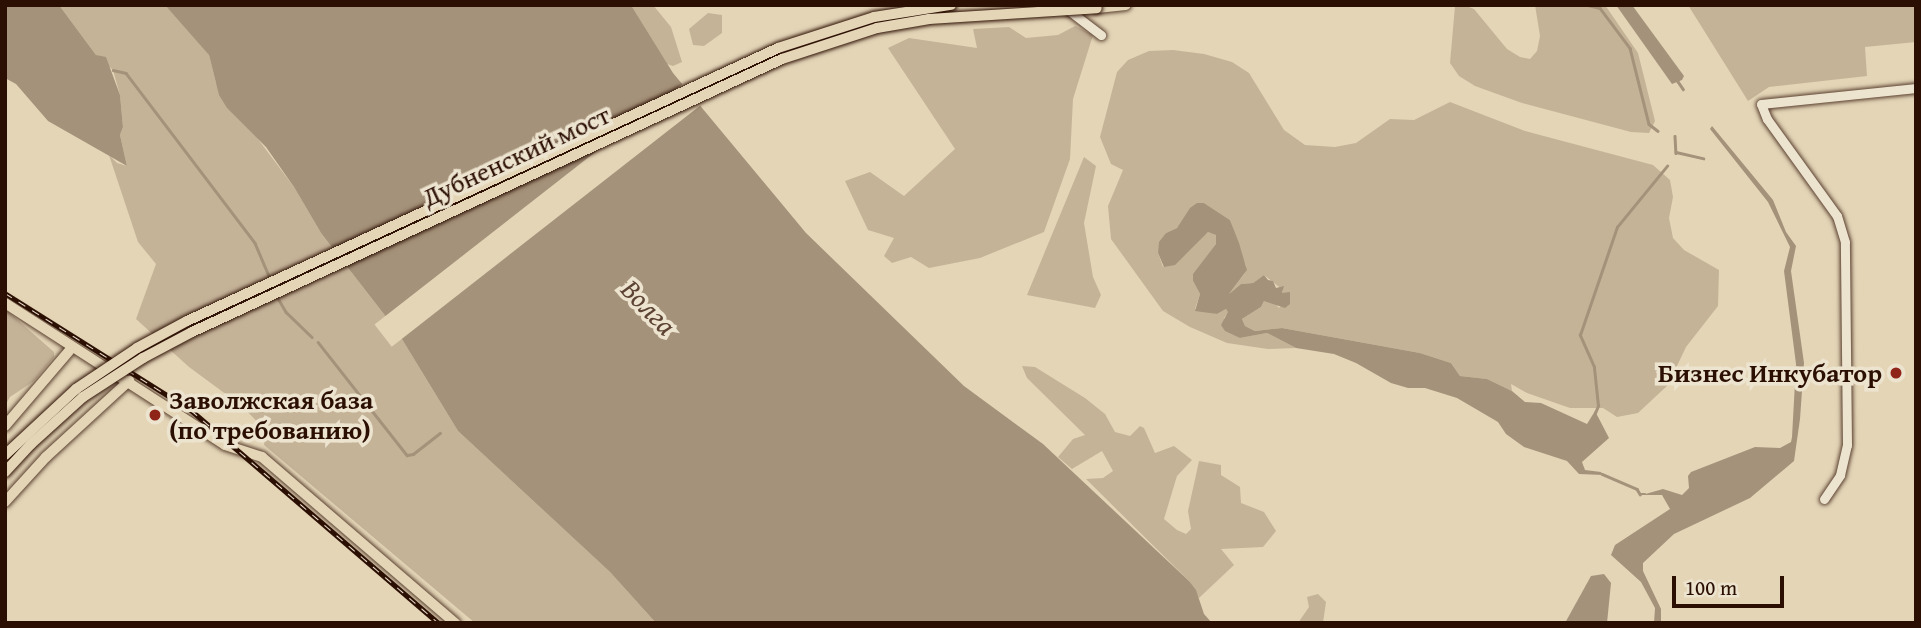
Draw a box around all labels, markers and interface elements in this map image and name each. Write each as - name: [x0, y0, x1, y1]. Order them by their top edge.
- street label: Дубненский мост: [417, 99, 615, 213]
- water label: Волга: [615, 272, 683, 342]
- place label: Бизнес Инкубатор: [1658, 357, 1882, 389]
- marker: Бизнес Инкубатор: [1888, 365, 1904, 381]
- place label: Заволжская база (по требованию): [169, 384, 373, 446]
- marker: Заволжская база (по требованию): [147, 407, 163, 423]
- scale bar: [1676, 562, 1788, 606]
- text: 100 m: [1685, 572, 1737, 603]

